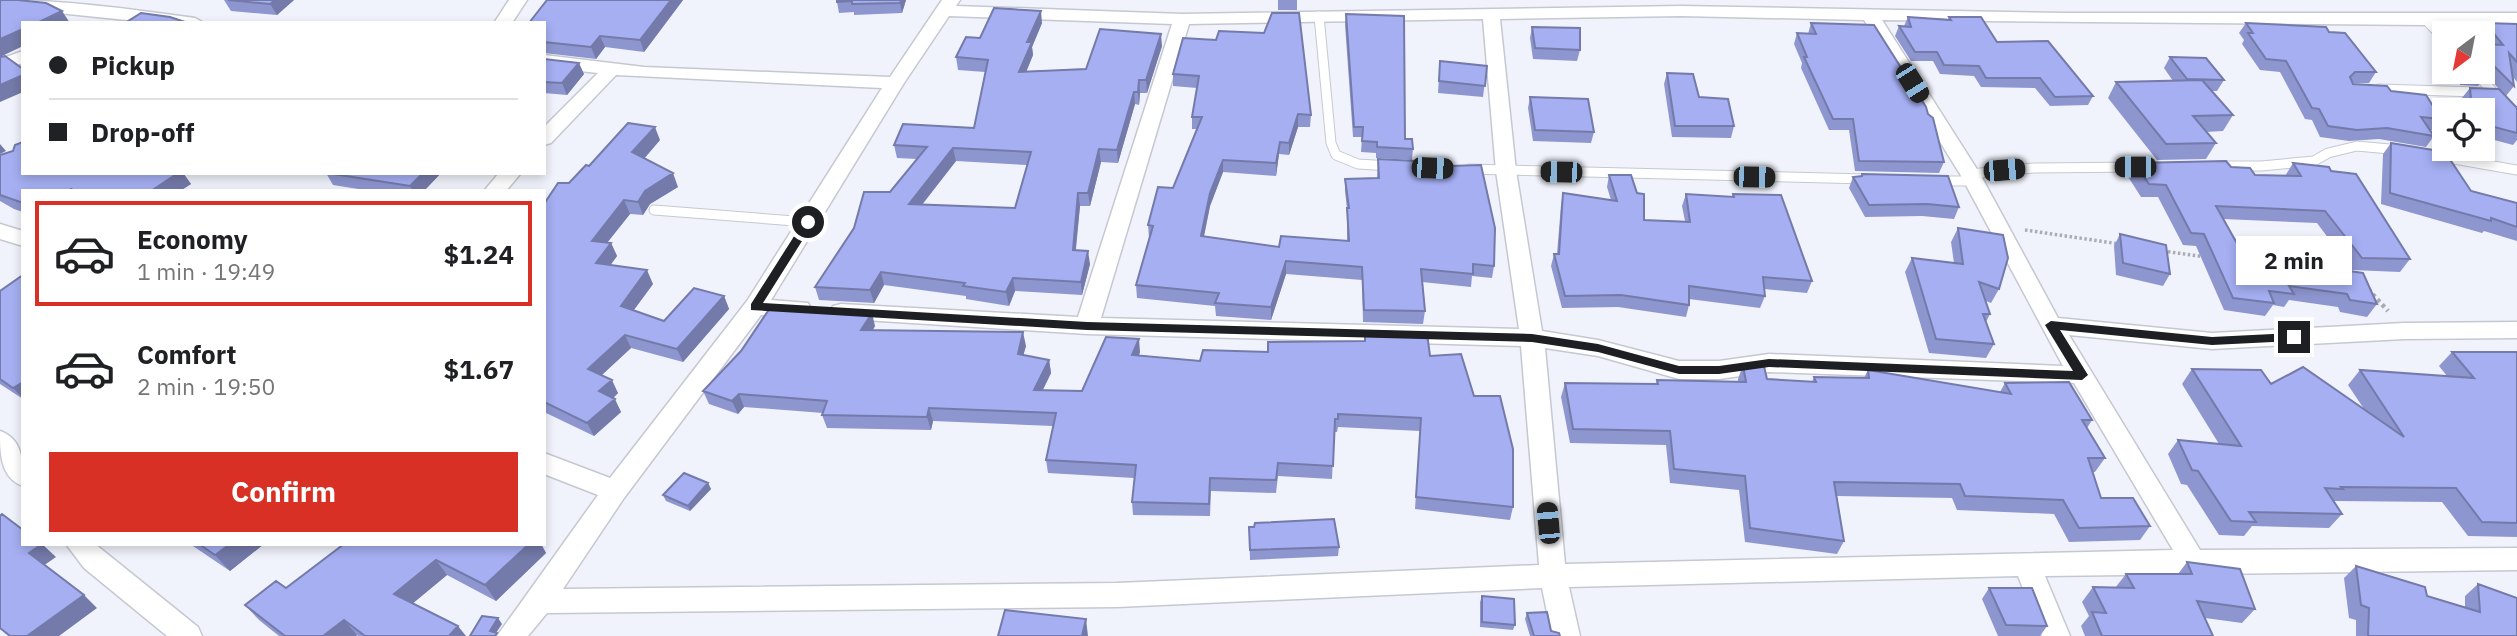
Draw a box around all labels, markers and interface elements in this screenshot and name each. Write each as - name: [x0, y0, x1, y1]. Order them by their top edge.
- north arrow: [2432, 21, 2496, 84]
- map controls: [2432, 21, 2495, 161]
- text: Pickup: [91, 48, 175, 82]
- car: [1892, 60, 1933, 106]
- button: locate: [2432, 98, 2495, 161]
- text: Drop-off: [91, 115, 194, 149]
- car: [1411, 157, 1454, 179]
- car: [2115, 157, 2157, 178]
- car: [1983, 158, 2026, 182]
- car: [1540, 161, 1583, 183]
- car: [1733, 166, 1776, 188]
- route start: [792, 206, 824, 238]
- icon: car: [53, 222, 116, 285]
- text: Economy: [137, 222, 248, 256]
- callout: 2 min: [2236, 236, 2352, 284]
- text: $1.24: [444, 237, 514, 271]
- text: 2 min: [2264, 245, 2324, 275]
- text: 1 min · 19:49: [137, 256, 275, 286]
- route end: [2278, 321, 2310, 353]
- icon: car: [53, 337, 116, 400]
- text: Comfort: [137, 337, 236, 371]
- text: $1.67: [444, 352, 514, 386]
- text: 2 min · 19:50: [137, 371, 275, 401]
- button: Confirm: [49, 452, 518, 532]
- car: [1536, 501, 1561, 545]

